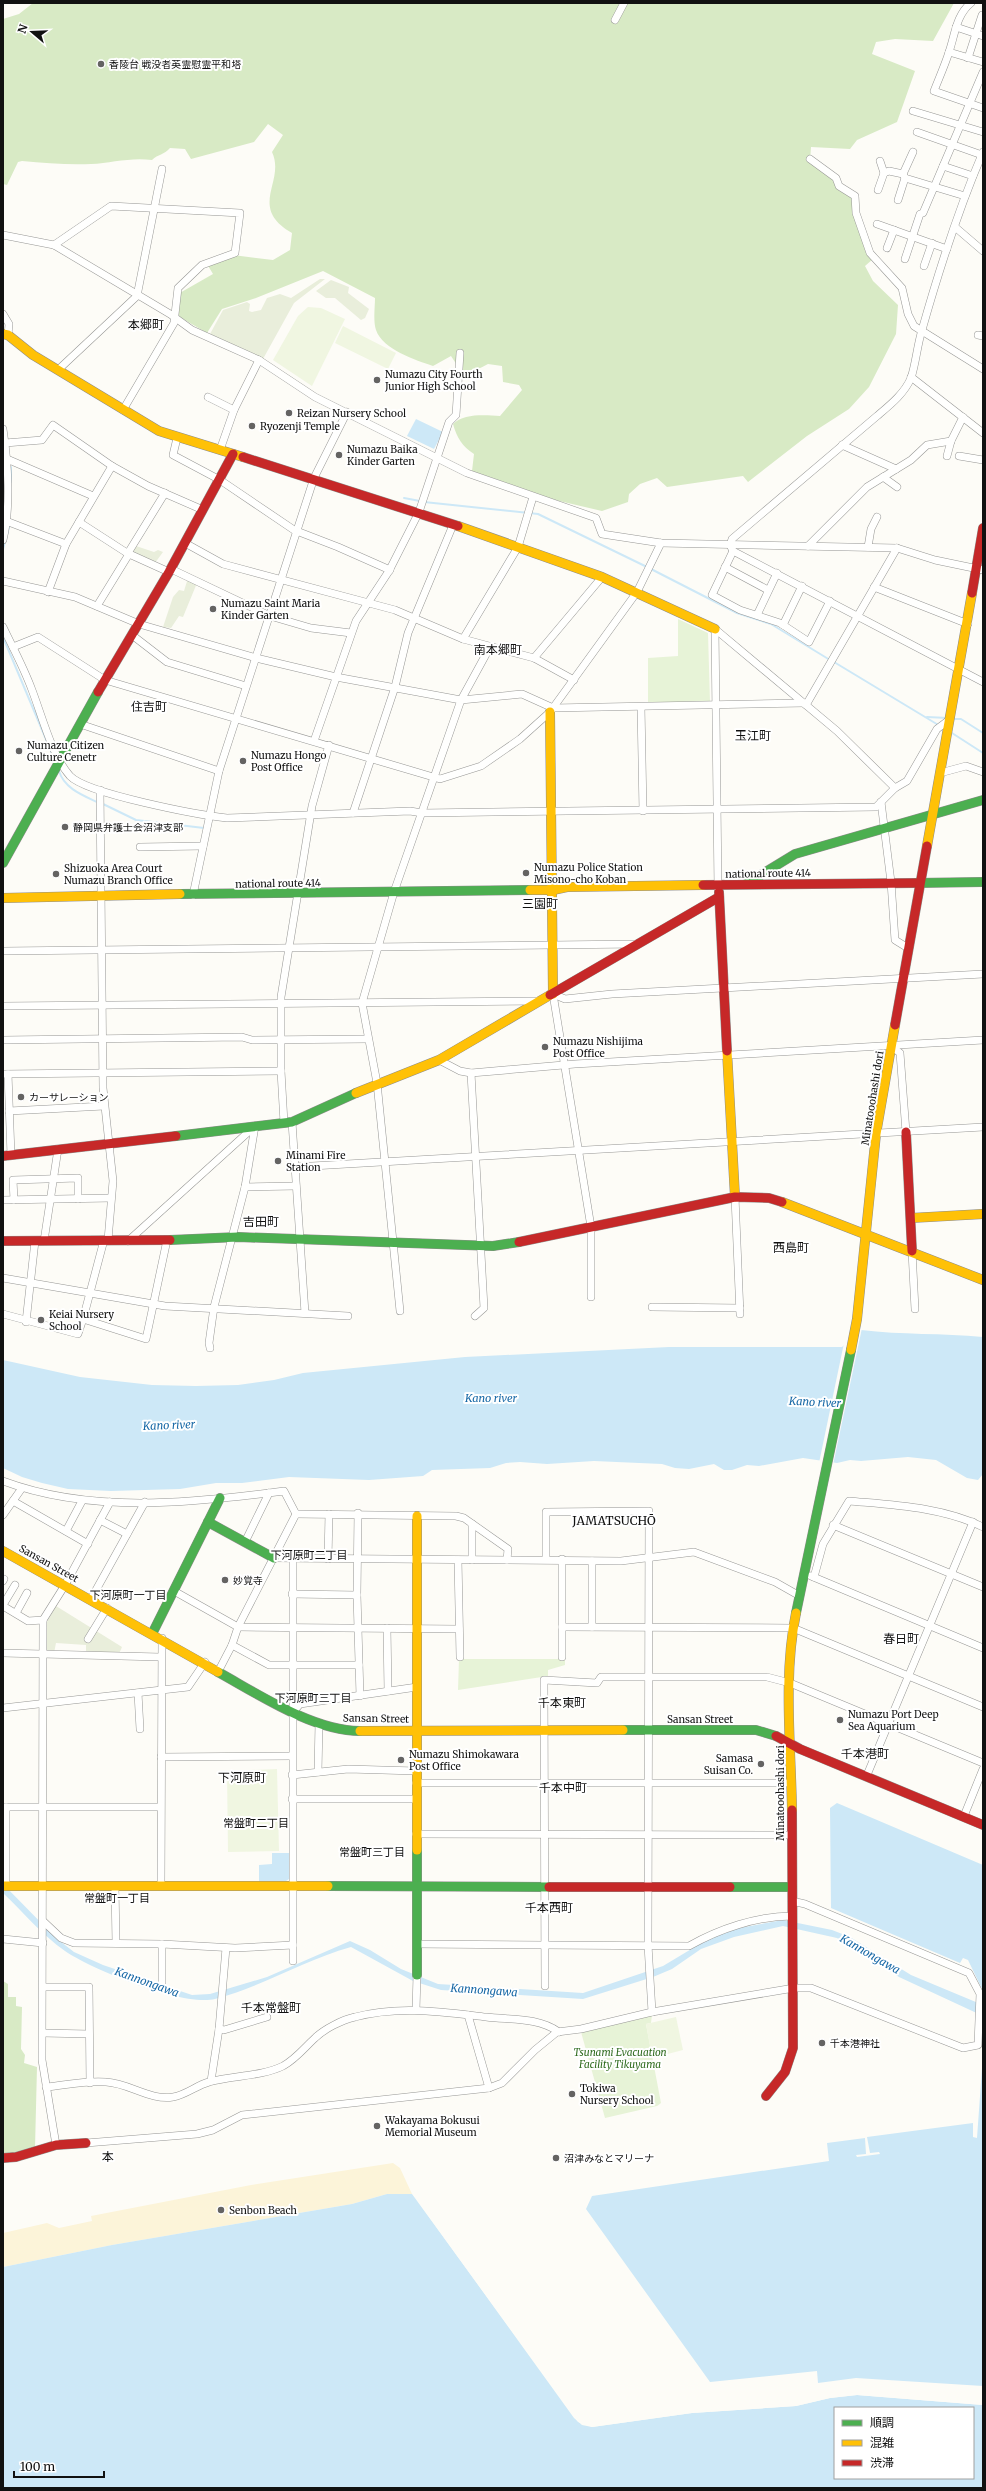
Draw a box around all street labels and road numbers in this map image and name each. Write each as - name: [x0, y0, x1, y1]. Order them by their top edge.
- street label: national route 414: [725, 866, 811, 881]
- street label: national route 414: [235, 876, 321, 891]
- street label: Minatooohashi dori: [859, 1050, 886, 1146]
- street label: Sansan Street: [17, 1542, 81, 1585]
- street label: Sansan Street: [343, 1711, 409, 1726]
- street label: Sansan Street: [667, 1713, 733, 1726]
- street label: Minatooohashi dori: [774, 1745, 787, 1841]

